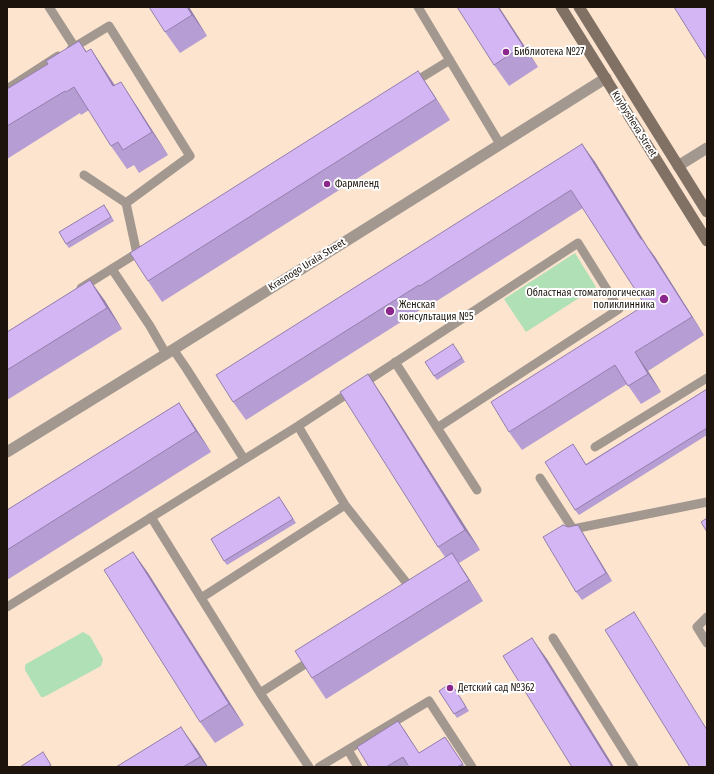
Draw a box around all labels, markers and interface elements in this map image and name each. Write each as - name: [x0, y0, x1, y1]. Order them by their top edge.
- place label: Библиотека №27: [514, 46, 584, 58]
- marker: Библиотека №27: [501, 47, 511, 57]
- street label: Kuybysheva Street: [609, 89, 659, 159]
- place label: Фармленд: [335, 178, 379, 190]
- marker: Фармленд: [322, 179, 332, 189]
- street label: Krasnogo Urala Street: [266, 236, 348, 294]
- place label: Областная стоматологическая поликлинника: [526, 287, 655, 310]
- marker: Областная стоматологическая поликлинника: [658, 293, 670, 305]
- place label: Женская консультация №5: [399, 299, 473, 322]
- marker: Женская консультация №5: [384, 305, 396, 317]
- place label: Детский сад №362: [458, 682, 534, 694]
- marker: Детский сад №362: [445, 683, 455, 693]

